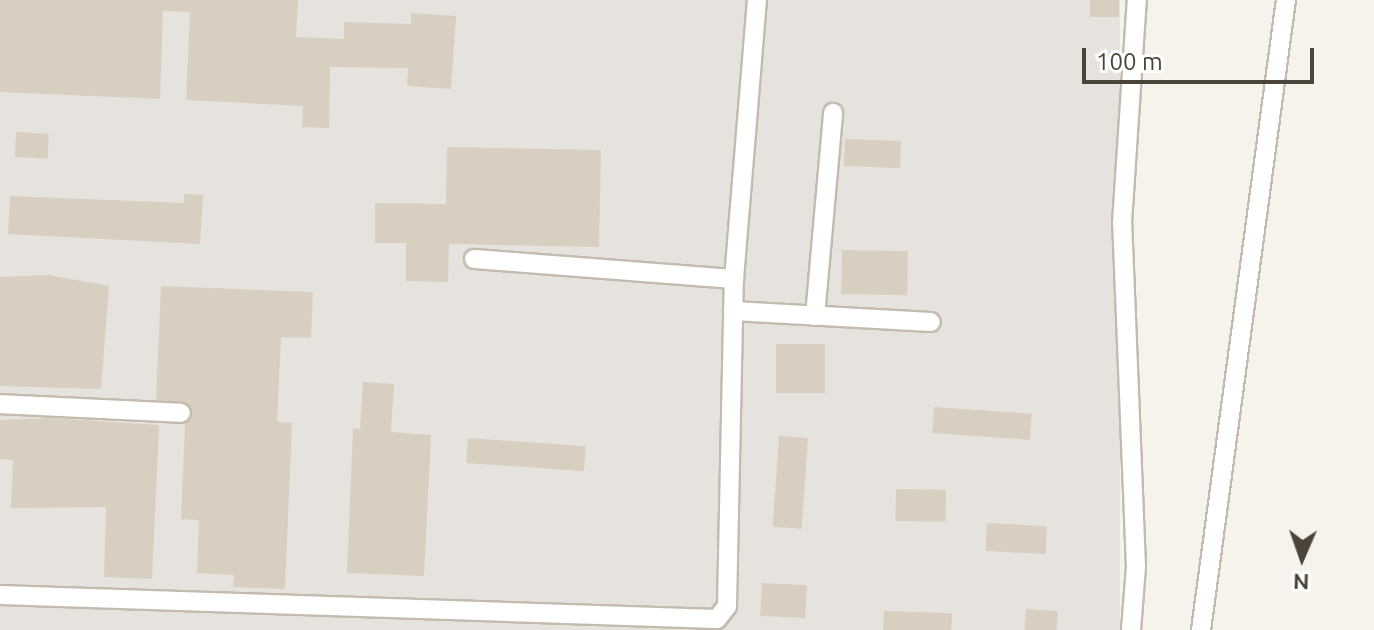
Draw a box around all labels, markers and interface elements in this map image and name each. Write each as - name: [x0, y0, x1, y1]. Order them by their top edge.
- scale bar: [1086, 32, 1318, 82]
- text: 100 m: [1096, 48, 1163, 75]
- north arrow: [1262, 518, 1342, 598]
- text: N: [1293, 570, 1310, 595]

